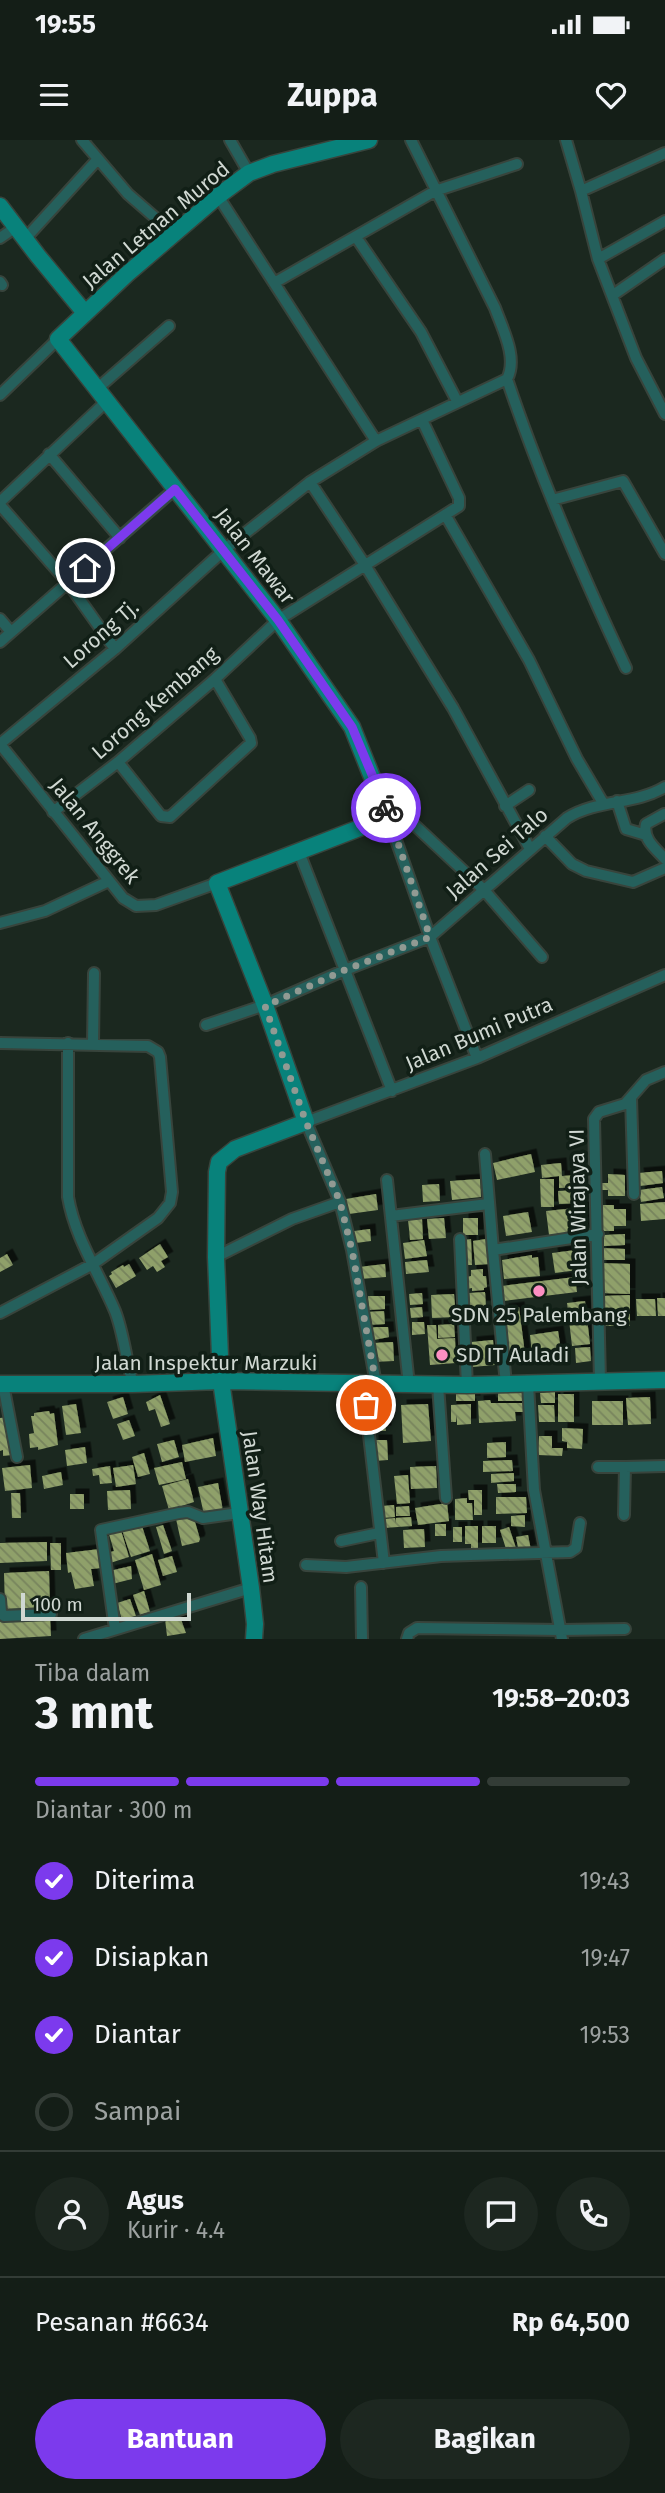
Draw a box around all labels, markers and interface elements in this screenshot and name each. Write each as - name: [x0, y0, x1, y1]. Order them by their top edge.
- text: 19:55: [35, 9, 96, 40]
- icon: menu: [35, 76, 73, 114]
- text: Zuppa: [287, 76, 378, 114]
- icon: heart: [592, 76, 630, 114]
- street label: Jalan Letnan Murod: [77, 156, 235, 294]
- street label: Jalan Mawar: [209, 503, 301, 609]
- pin: [55, 538, 115, 598]
- icon: home: [66, 549, 104, 587]
- street label: Lorong Tj.: [58, 594, 144, 674]
- street label: Lorong Kembang: [86, 641, 224, 765]
- street label: Jalan Anggrek: [44, 773, 146, 889]
- courier: [351, 773, 421, 843]
- icon: bike: [367, 789, 405, 827]
- street label: Jalan Sei Talo: [441, 802, 553, 904]
- street label: Jalan Bumi Putra: [401, 991, 557, 1077]
- street label: Jalan Wirajaya VI: [564, 1128, 592, 1286]
- marker: SDN 25 Palembang: [531, 1283, 547, 1299]
- place label: SDN 25 Palembang: [451, 1302, 627, 1328]
- place label: SD IT Auladi: [456, 1342, 569, 1368]
- marker: SD IT Auladi: [434, 1347, 450, 1363]
- street label: Jalan Inspektur Marzuki: [95, 1350, 317, 1376]
- pin: [336, 1375, 396, 1435]
- icon: bag: [347, 1386, 385, 1424]
- street label: Jalan Way Hitam: [236, 1429, 284, 1585]
- scale bar: [21, 1590, 191, 1622]
- text: 100 m: [32, 1593, 83, 1616]
- text: Tiba dalam: [35, 1659, 150, 1687]
- text: 19:58–20:03: [492, 1683, 630, 1714]
- text: 3 mnt: [35, 1685, 153, 1740]
- text: Diantar · 300 m: [35, 1796, 192, 1824]
- icon: check: [35, 1862, 73, 1900]
- text: Diterima: [94, 1865, 195, 1896]
- text: 19:43: [579, 1867, 630, 1895]
- icon: check: [35, 1939, 73, 1977]
- text: Disiapkan: [94, 1942, 209, 1973]
- text: 19:47: [581, 1944, 630, 1972]
- icon: check: [35, 2016, 73, 2054]
- text: Diantar: [94, 2019, 181, 2050]
- text: 19:53: [580, 2021, 630, 2049]
- text: Sampai: [94, 2096, 181, 2127]
- button: person: [35, 2177, 109, 2251]
- button: chat: [464, 2177, 538, 2251]
- button: phone: [556, 2177, 630, 2251]
- text: Agus: [127, 2185, 184, 2216]
- text: Kurir · 4.4: [127, 2216, 225, 2244]
- text: Pesanan #6634: [35, 2307, 209, 2338]
- text: Rp 64,500: [512, 2307, 630, 2338]
- button: Bantuan: [35, 2399, 326, 2479]
- button: Bagikan: [340, 2399, 630, 2479]

